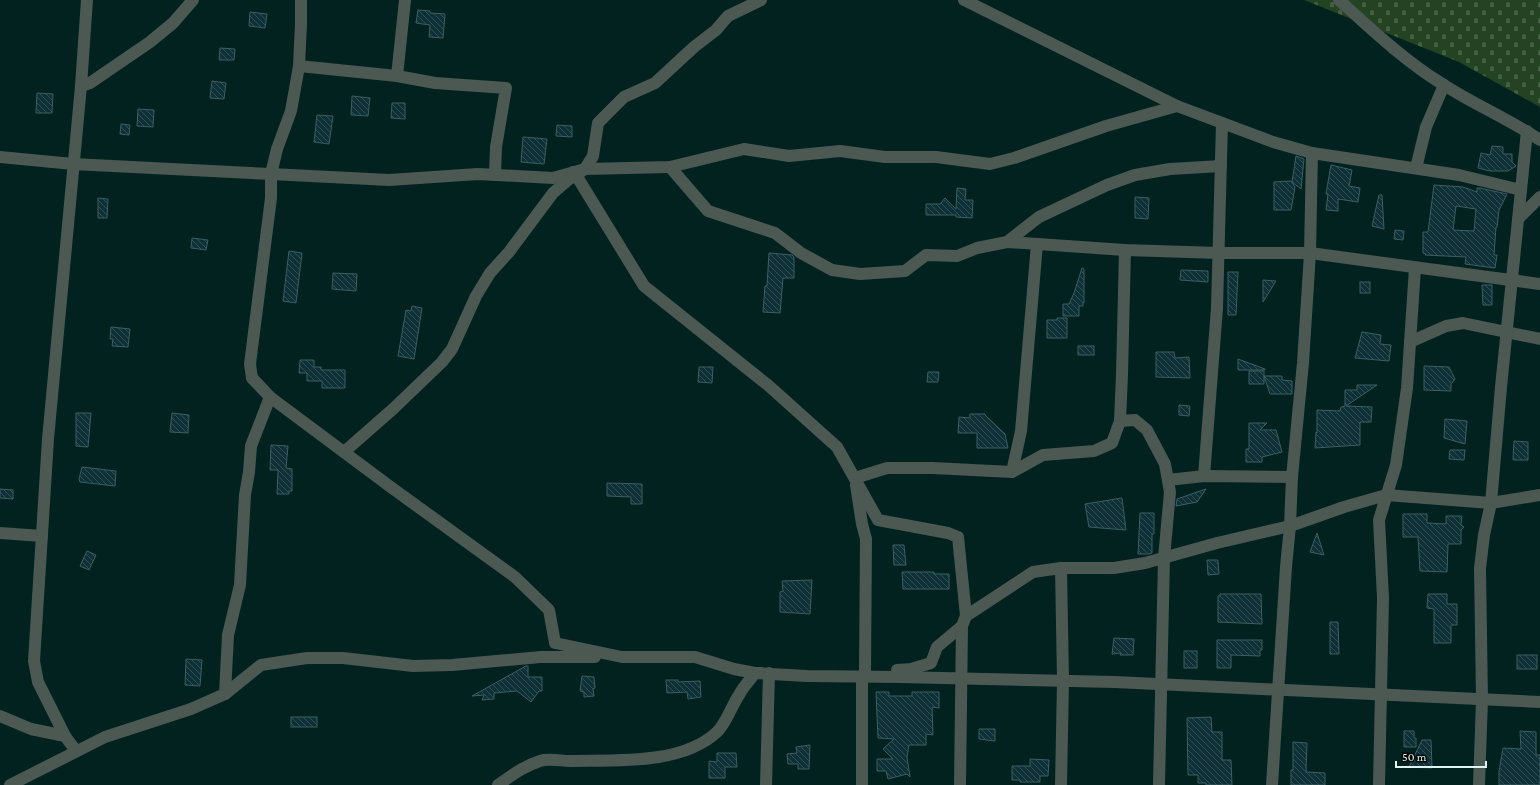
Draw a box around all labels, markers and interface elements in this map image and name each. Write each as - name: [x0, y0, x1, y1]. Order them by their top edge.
- scale bar: [1396, 743, 1486, 769]
- text: 50 m: [1402, 750, 1427, 764]

